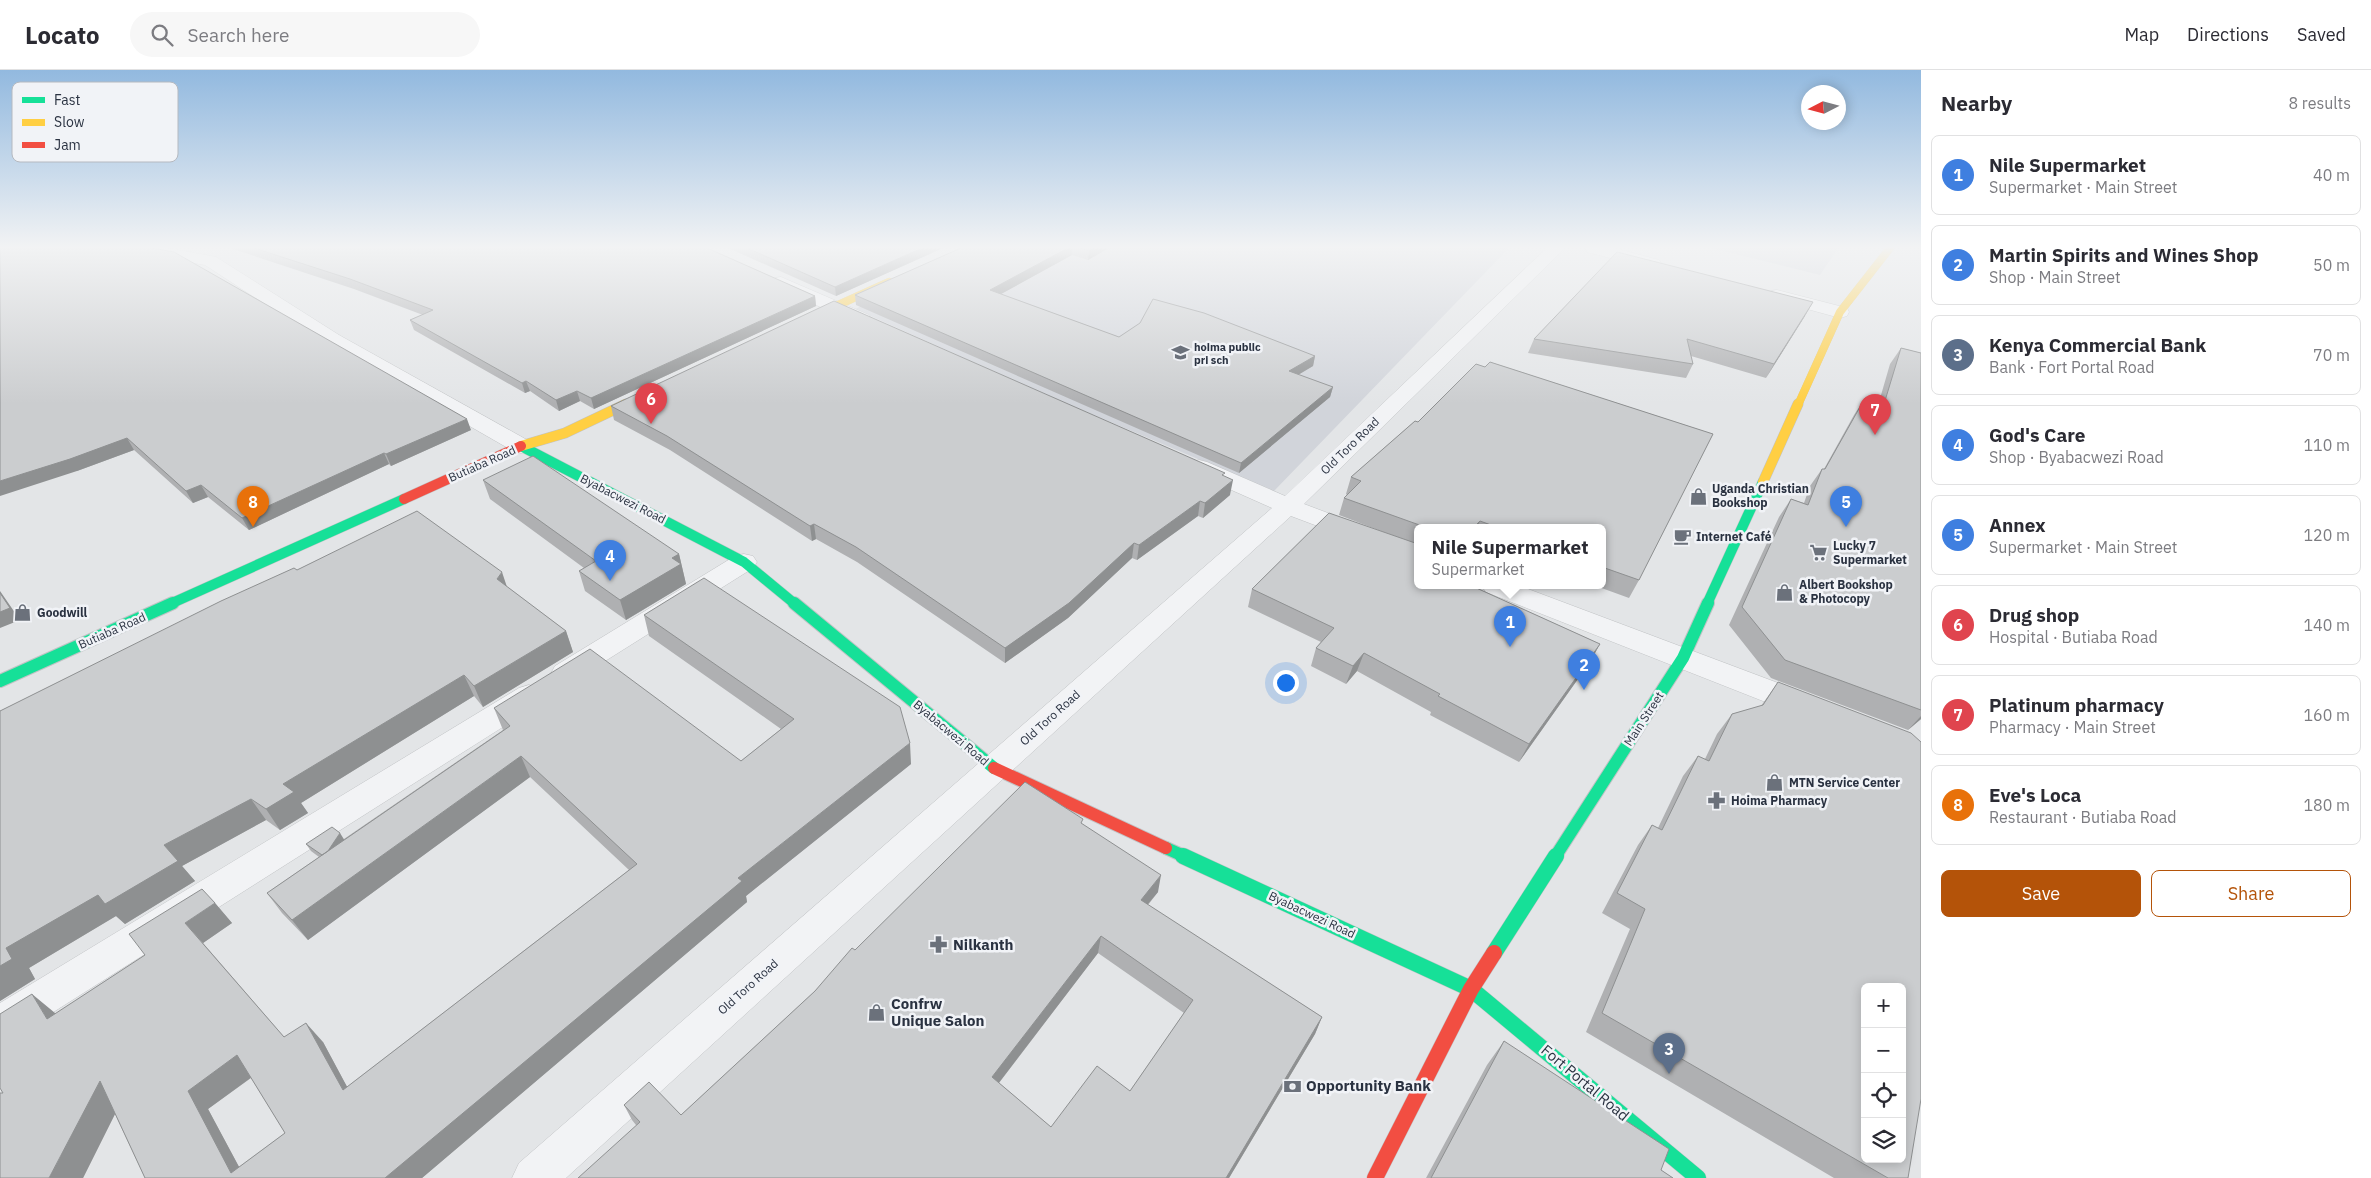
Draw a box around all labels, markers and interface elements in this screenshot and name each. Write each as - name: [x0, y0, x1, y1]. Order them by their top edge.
- search box: [130, 12, 480, 57]
- text: Locato: [25, 19, 100, 51]
- icon: search: [148, 21, 176, 49]
- text: Search here: [188, 23, 289, 47]
- text: Map: [2124, 23, 2159, 46]
- text: Directions: [2187, 23, 2269, 46]
- text: Saved: [2297, 23, 2346, 46]
- legend: [12, 82, 178, 162]
- north arrow: [1801, 85, 1846, 130]
- text: Nearby: [1941, 89, 2012, 117]
- text: Fast: [54, 91, 80, 109]
- text: 8 results: [2288, 93, 2351, 113]
- text: Slow: [54, 113, 85, 131]
- text: Jam: [54, 136, 81, 154]
- text: Nile Supermarket: [1989, 153, 2146, 177]
- text: 1: [1953, 165, 1963, 185]
- text: 40 m: [2313, 165, 2350, 185]
- text: Supermarket · Main Street: [1989, 177, 2177, 197]
- text: Martin Spirits and Wines Shop: [1989, 243, 2259, 267]
- text: 2: [1953, 255, 1963, 275]
- text: 50 m: [2313, 255, 2350, 275]
- text: Shop · Main Street: [1989, 267, 2121, 287]
- text: Kenya Commercial Bank: [1989, 333, 2206, 357]
- place label: hoima public pri sch: [1194, 340, 1261, 367]
- school or university icon: hoima public pri sch: [1170, 343, 1190, 363]
- text: 3: [1953, 345, 1963, 365]
- text: 70 m: [2313, 345, 2350, 365]
- text: Bank · Fort Portal Road: [1989, 357, 2154, 377]
- pin: 6: [635, 383, 667, 424]
- pin: 7: [1859, 394, 1891, 435]
- street label: Old Toro Road: [1317, 414, 1382, 477]
- text: God's Care: [1989, 423, 2086, 447]
- text: 4: [1953, 435, 1963, 455]
- text: 110 m: [2303, 435, 2350, 455]
- street label: Butiaba Road: [446, 442, 518, 485]
- text: Shop · Byabacwezi Road: [1989, 447, 2164, 467]
- street label: Byabacwezi Road: [578, 471, 669, 527]
- place label: Uganda Christian Bookshop: [1712, 481, 1809, 510]
- pin: 8: [237, 486, 269, 527]
- shop icon: Uganda Christian Bookshop: [1688, 486, 1708, 506]
- pin: 5: [1830, 486, 1862, 527]
- text: Annex: [1989, 513, 2046, 537]
- popup: [1414, 524, 1606, 589]
- text: 5: [1953, 525, 1963, 545]
- text: 120 m: [2303, 525, 2350, 545]
- cafe icon: Internet Café: [1672, 527, 1692, 547]
- place label: Internet Café: [1696, 529, 1772, 544]
- text: Nile Supermarket: [1431, 535, 1589, 559]
- text: Supermarket · Main Street: [1989, 537, 2177, 557]
- place label: Lucky 7 Supermarket: [1833, 538, 1907, 567]
- pin: 4: [594, 540, 626, 581]
- supermarket icon: Lucky 7 Supermarket: [1809, 543, 1829, 563]
- text: Supermarket: [1431, 559, 1525, 579]
- place label: Albert Bookshop & Photocopy: [1799, 577, 1893, 606]
- shop icon: Albert Bookshop & Photocopy: [1775, 582, 1795, 602]
- shop icon: Goodwill: [13, 603, 33, 623]
- text: Drug shop: [1989, 603, 2079, 627]
- place label: Goodwill: [37, 605, 88, 620]
- pin: 1: [1494, 606, 1526, 647]
- street label: Butiaba Road: [76, 609, 148, 652]
- text: 6: [1953, 615, 1963, 635]
- text: 140 m: [2303, 615, 2350, 635]
- text: Hospital · Butiaba Road: [1989, 627, 2158, 647]
- pin: 2: [1568, 649, 1600, 690]
- your location: [1273, 670, 1299, 696]
- street label: Old Toro Road: [1016, 687, 1083, 749]
- street label: Main Street: [1620, 689, 1667, 749]
- text: Platinum pharmacy: [1989, 693, 2164, 717]
- street label: Byabacwezi Road: [910, 697, 992, 769]
- text: 7: [1953, 705, 1963, 725]
- text: 160 m: [2303, 705, 2350, 725]
- text: Pharmacy · Main Street: [1989, 717, 2156, 737]
- shop icon: MTN Service Center: [1765, 773, 1785, 793]
- place label: MTN Service Center: [1789, 775, 1900, 790]
- text: Eve's Loca: [1989, 783, 2081, 807]
- pharmacy icon: Hoima Pharmacy: [1707, 791, 1727, 811]
- place label: Hoima Pharmacy: [1731, 793, 1828, 808]
- text: 8: [1953, 795, 1963, 815]
- text: 180 m: [2303, 795, 2350, 815]
- text: Restaurant · Butiaba Road: [1989, 807, 2177, 827]
- button: Save: [1941, 870, 2141, 917]
- button: Share: [2151, 870, 2351, 917]
- street label: Byabacwezi Road: [1266, 888, 1358, 941]
- pharmacy icon: Nilkanth: [929, 935, 949, 955]
- place label: Nilkanth: [953, 935, 1014, 954]
- street label: Old Toro Road: [714, 956, 781, 1018]
- map controls: [1861, 983, 1906, 1163]
- button: +: [1861, 983, 1906, 1028]
- place label: Confrw Unique Salon: [891, 994, 985, 1030]
- shop icon: Confrw Unique Salon: [867, 1003, 887, 1023]
- button: −: [1861, 1028, 1906, 1073]
- pin: 3: [1653, 1033, 1685, 1074]
- street label: Fort Portal Road: [1537, 1040, 1633, 1125]
- button: locate: [1861, 1073, 1906, 1118]
- bank icon: Opportunity Bank: [1282, 1076, 1302, 1096]
- place label: Opportunity Bank: [1306, 1076, 1431, 1095]
- button: layers: [1861, 1118, 1906, 1163]

